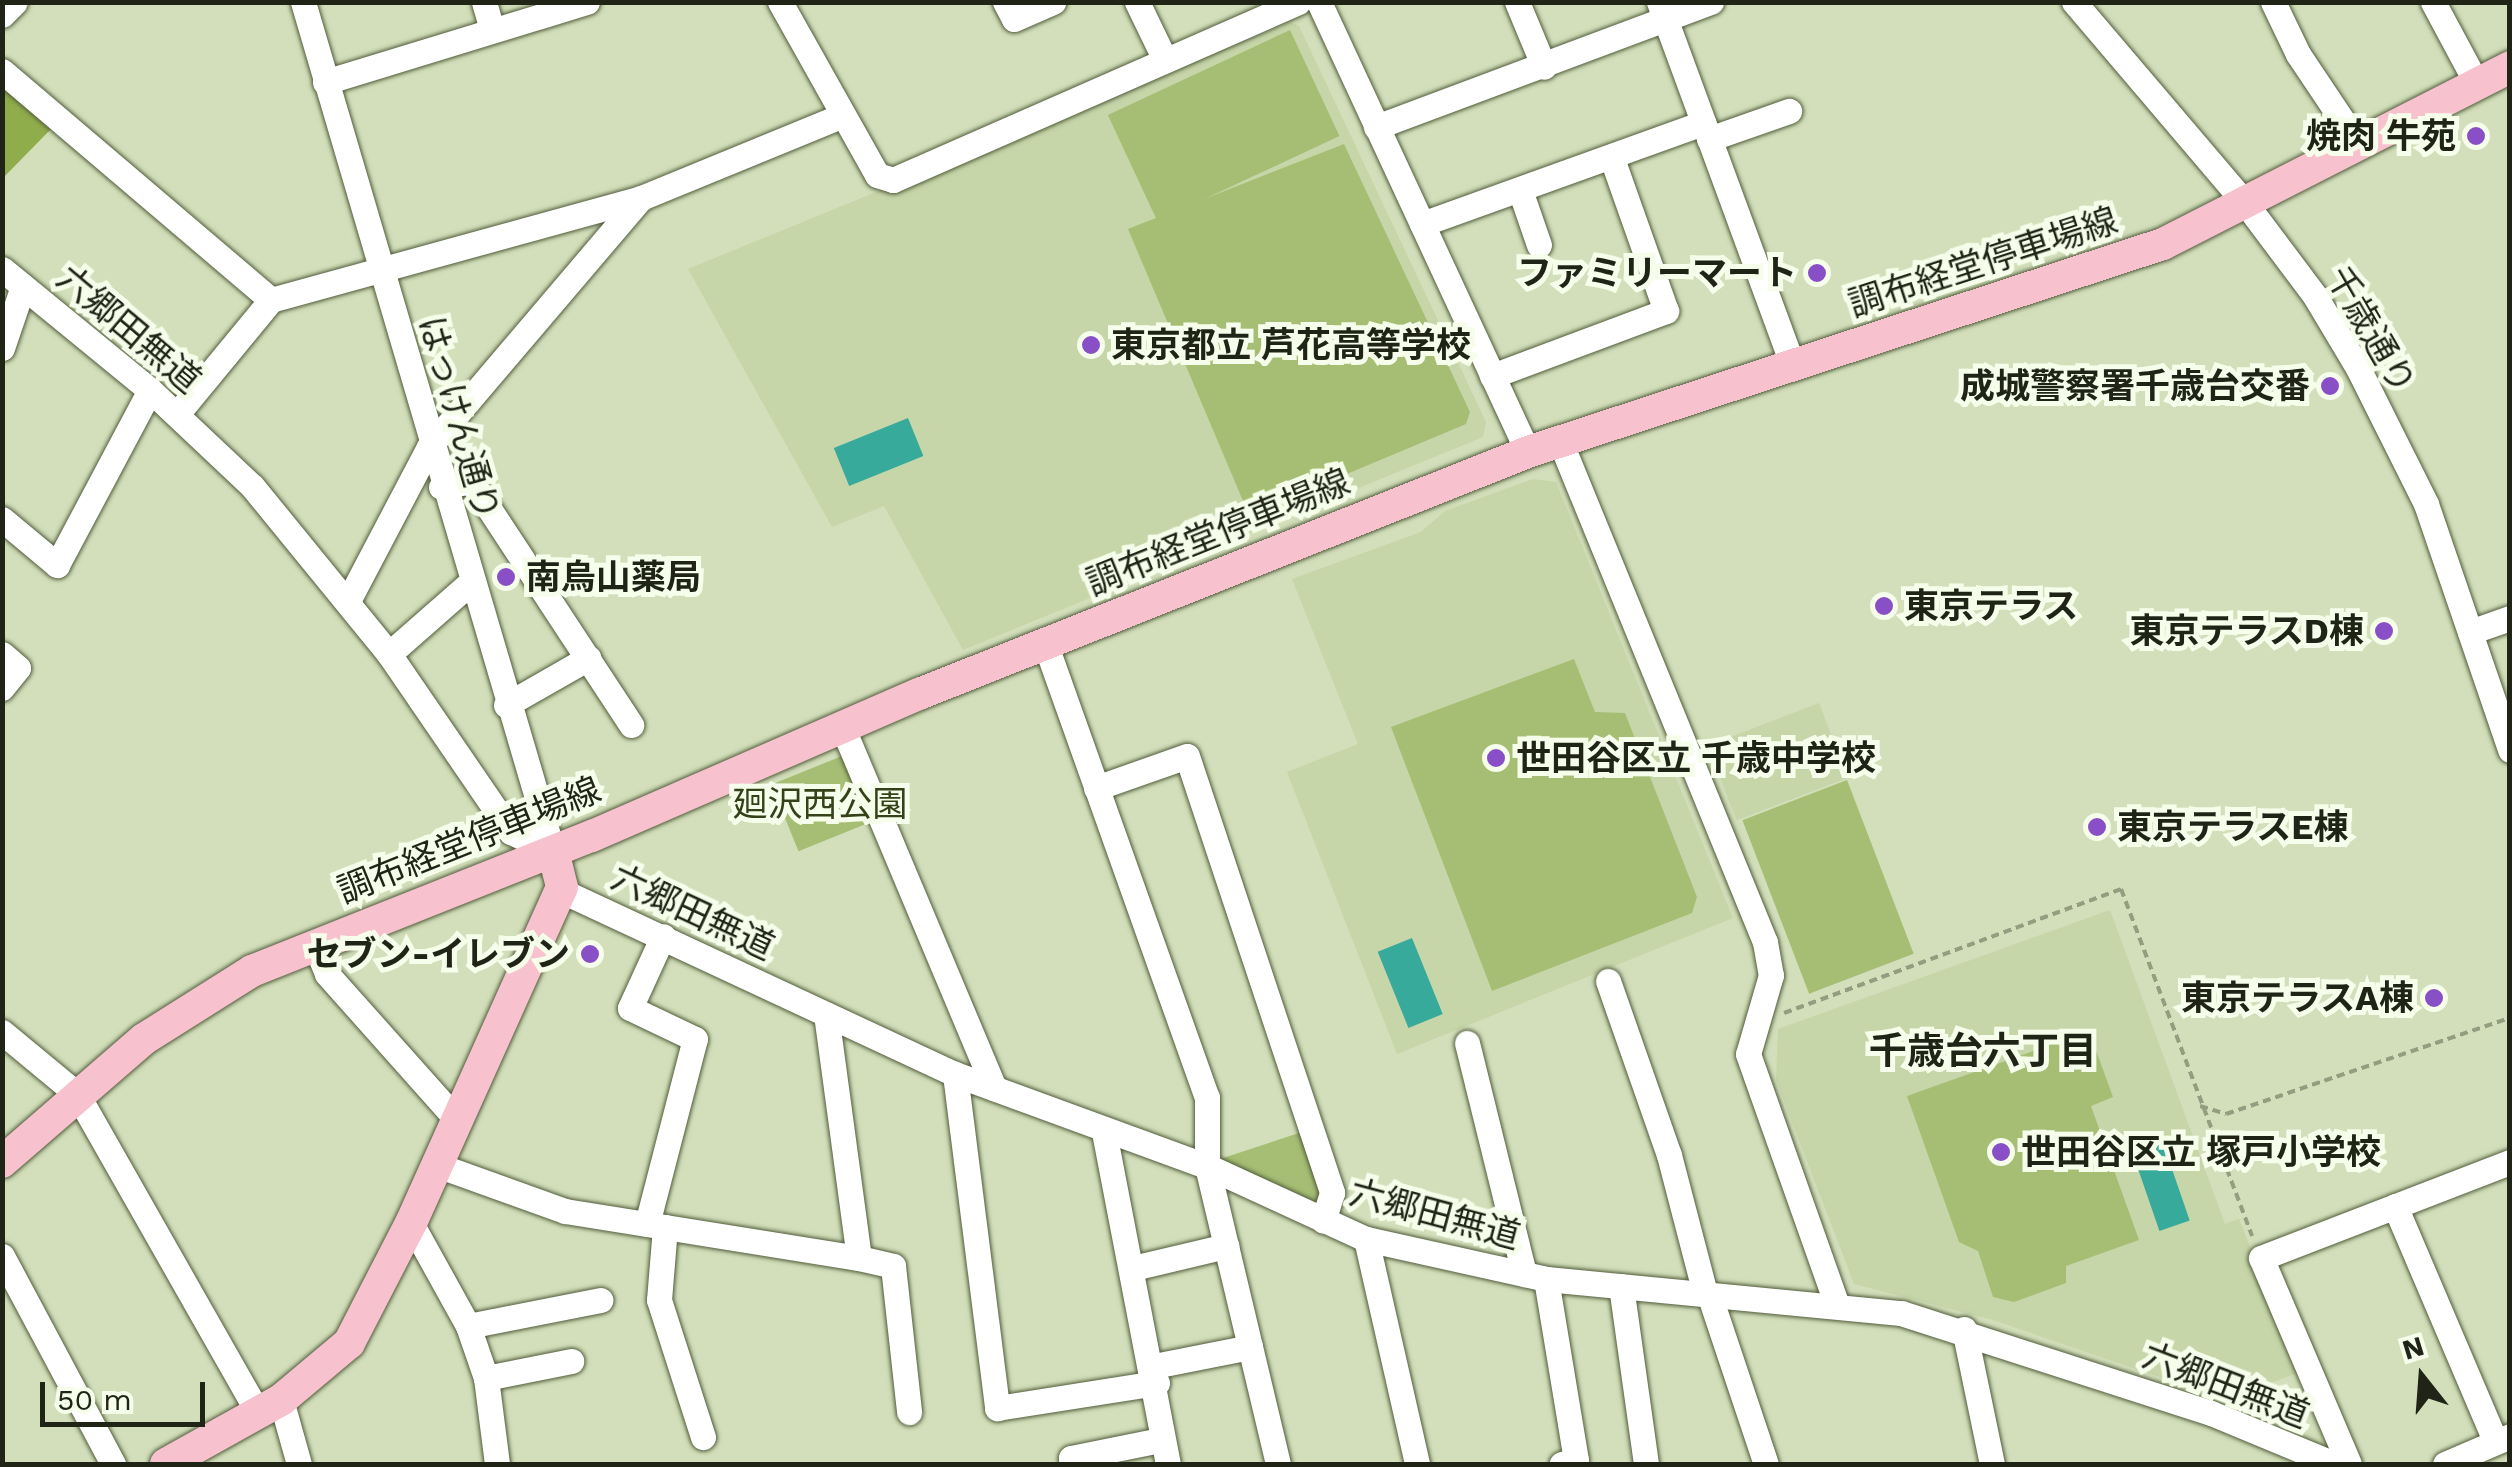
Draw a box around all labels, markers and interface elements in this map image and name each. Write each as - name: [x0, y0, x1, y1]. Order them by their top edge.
- place label: 焼肉 牛苑: [2306, 115, 2456, 157]
- marker: 焼肉 牛苑: [2465, 125, 2487, 147]
- street label: 調布経堂停車場線: [1843, 199, 2123, 325]
- place label: ファミリーマート: [1517, 252, 1797, 294]
- street label: 六郷田無道: [48, 257, 210, 401]
- street label: 千歳通り: [2318, 259, 2424, 401]
- marker: ファミリーマート: [1806, 262, 1828, 284]
- street label: はっけん通り: [410, 311, 508, 525]
- place label: 東京都立 芦花高等学校: [1111, 324, 1471, 366]
- marker: 東京都立 芦花高等学校: [1080, 334, 1102, 356]
- place label: 成城警察署千歳台交番: [1960, 365, 2310, 407]
- marker: 成城警察署千歳台交番: [2319, 375, 2341, 397]
- street label: 調布経堂停車場線: [1080, 460, 1356, 604]
- place label: 南烏山薬局: [526, 556, 701, 598]
- marker: 南烏山薬局: [495, 566, 517, 588]
- place label: 東京テラス: [1904, 585, 2079, 627]
- marker: 東京テラス: [1873, 595, 1895, 617]
- place label: 東京テラスD棟: [2129, 610, 2364, 652]
- marker: 東京テラスD棟: [2373, 620, 2395, 642]
- place label: 世田谷区立 千歳中学校: [1516, 737, 1876, 779]
- marker: 世田谷区立 千歳中学校: [1485, 747, 1507, 769]
- street label: 調布経堂停車場線: [331, 768, 607, 912]
- park label: 廻沢西公園: [733, 783, 907, 825]
- place label: 東京テラスE棟: [2117, 806, 2349, 848]
- marker: 東京テラスE棟: [2086, 816, 2108, 838]
- street label: 六郷田無道: [605, 856, 781, 968]
- place label: セブン-イレブン: [307, 933, 570, 975]
- marker: セブン-イレブン: [579, 943, 601, 965]
- place label: 東京テラスA棟: [2180, 977, 2414, 1019]
- marker: 東京テラスA棟: [2423, 987, 2445, 1009]
- district label: 千歳台六丁目: [1869, 1029, 2097, 1075]
- place label: 世田谷区立 塚戸小学校: [2021, 1131, 2381, 1173]
- marker: 世田谷区立 塚戸小学校: [1990, 1141, 2012, 1163]
- street label: 六郷田無道: [1345, 1171, 1525, 1257]
- north arrow: [2372, 1327, 2472, 1427]
- text: N: [2398, 1329, 2428, 1367]
- street label: 六郷田無道: [2137, 1334, 2315, 1436]
- scale bar: [45, 1362, 210, 1424]
- text: 50 m: [57, 1382, 132, 1417]

